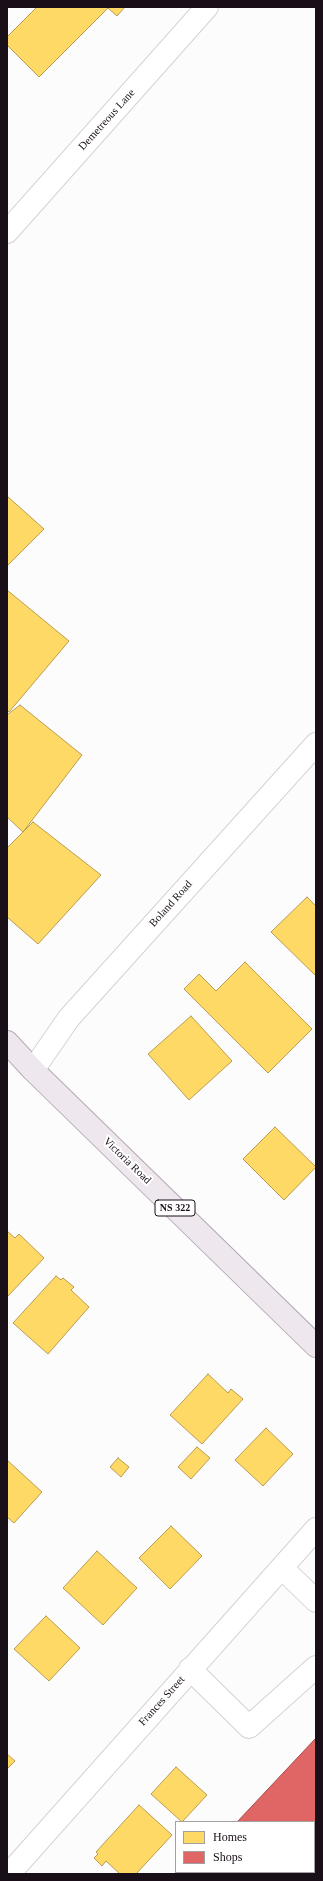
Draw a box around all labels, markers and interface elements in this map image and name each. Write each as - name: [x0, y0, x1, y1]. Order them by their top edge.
- street label: Demetreous Lane: [76, 87, 138, 153]
- street label: Boland Road: [147, 878, 195, 930]
- street label: Victoria Road: [100, 1135, 154, 1187]
- road number: NS 322: [155, 1200, 195, 1216]
- street label: Frances Street: [136, 1673, 188, 1729]
- legend: [175, 1821, 315, 1873]
- text: Homes: [213, 1830, 247, 1844]
- text: Shops: [213, 1850, 242, 1864]

